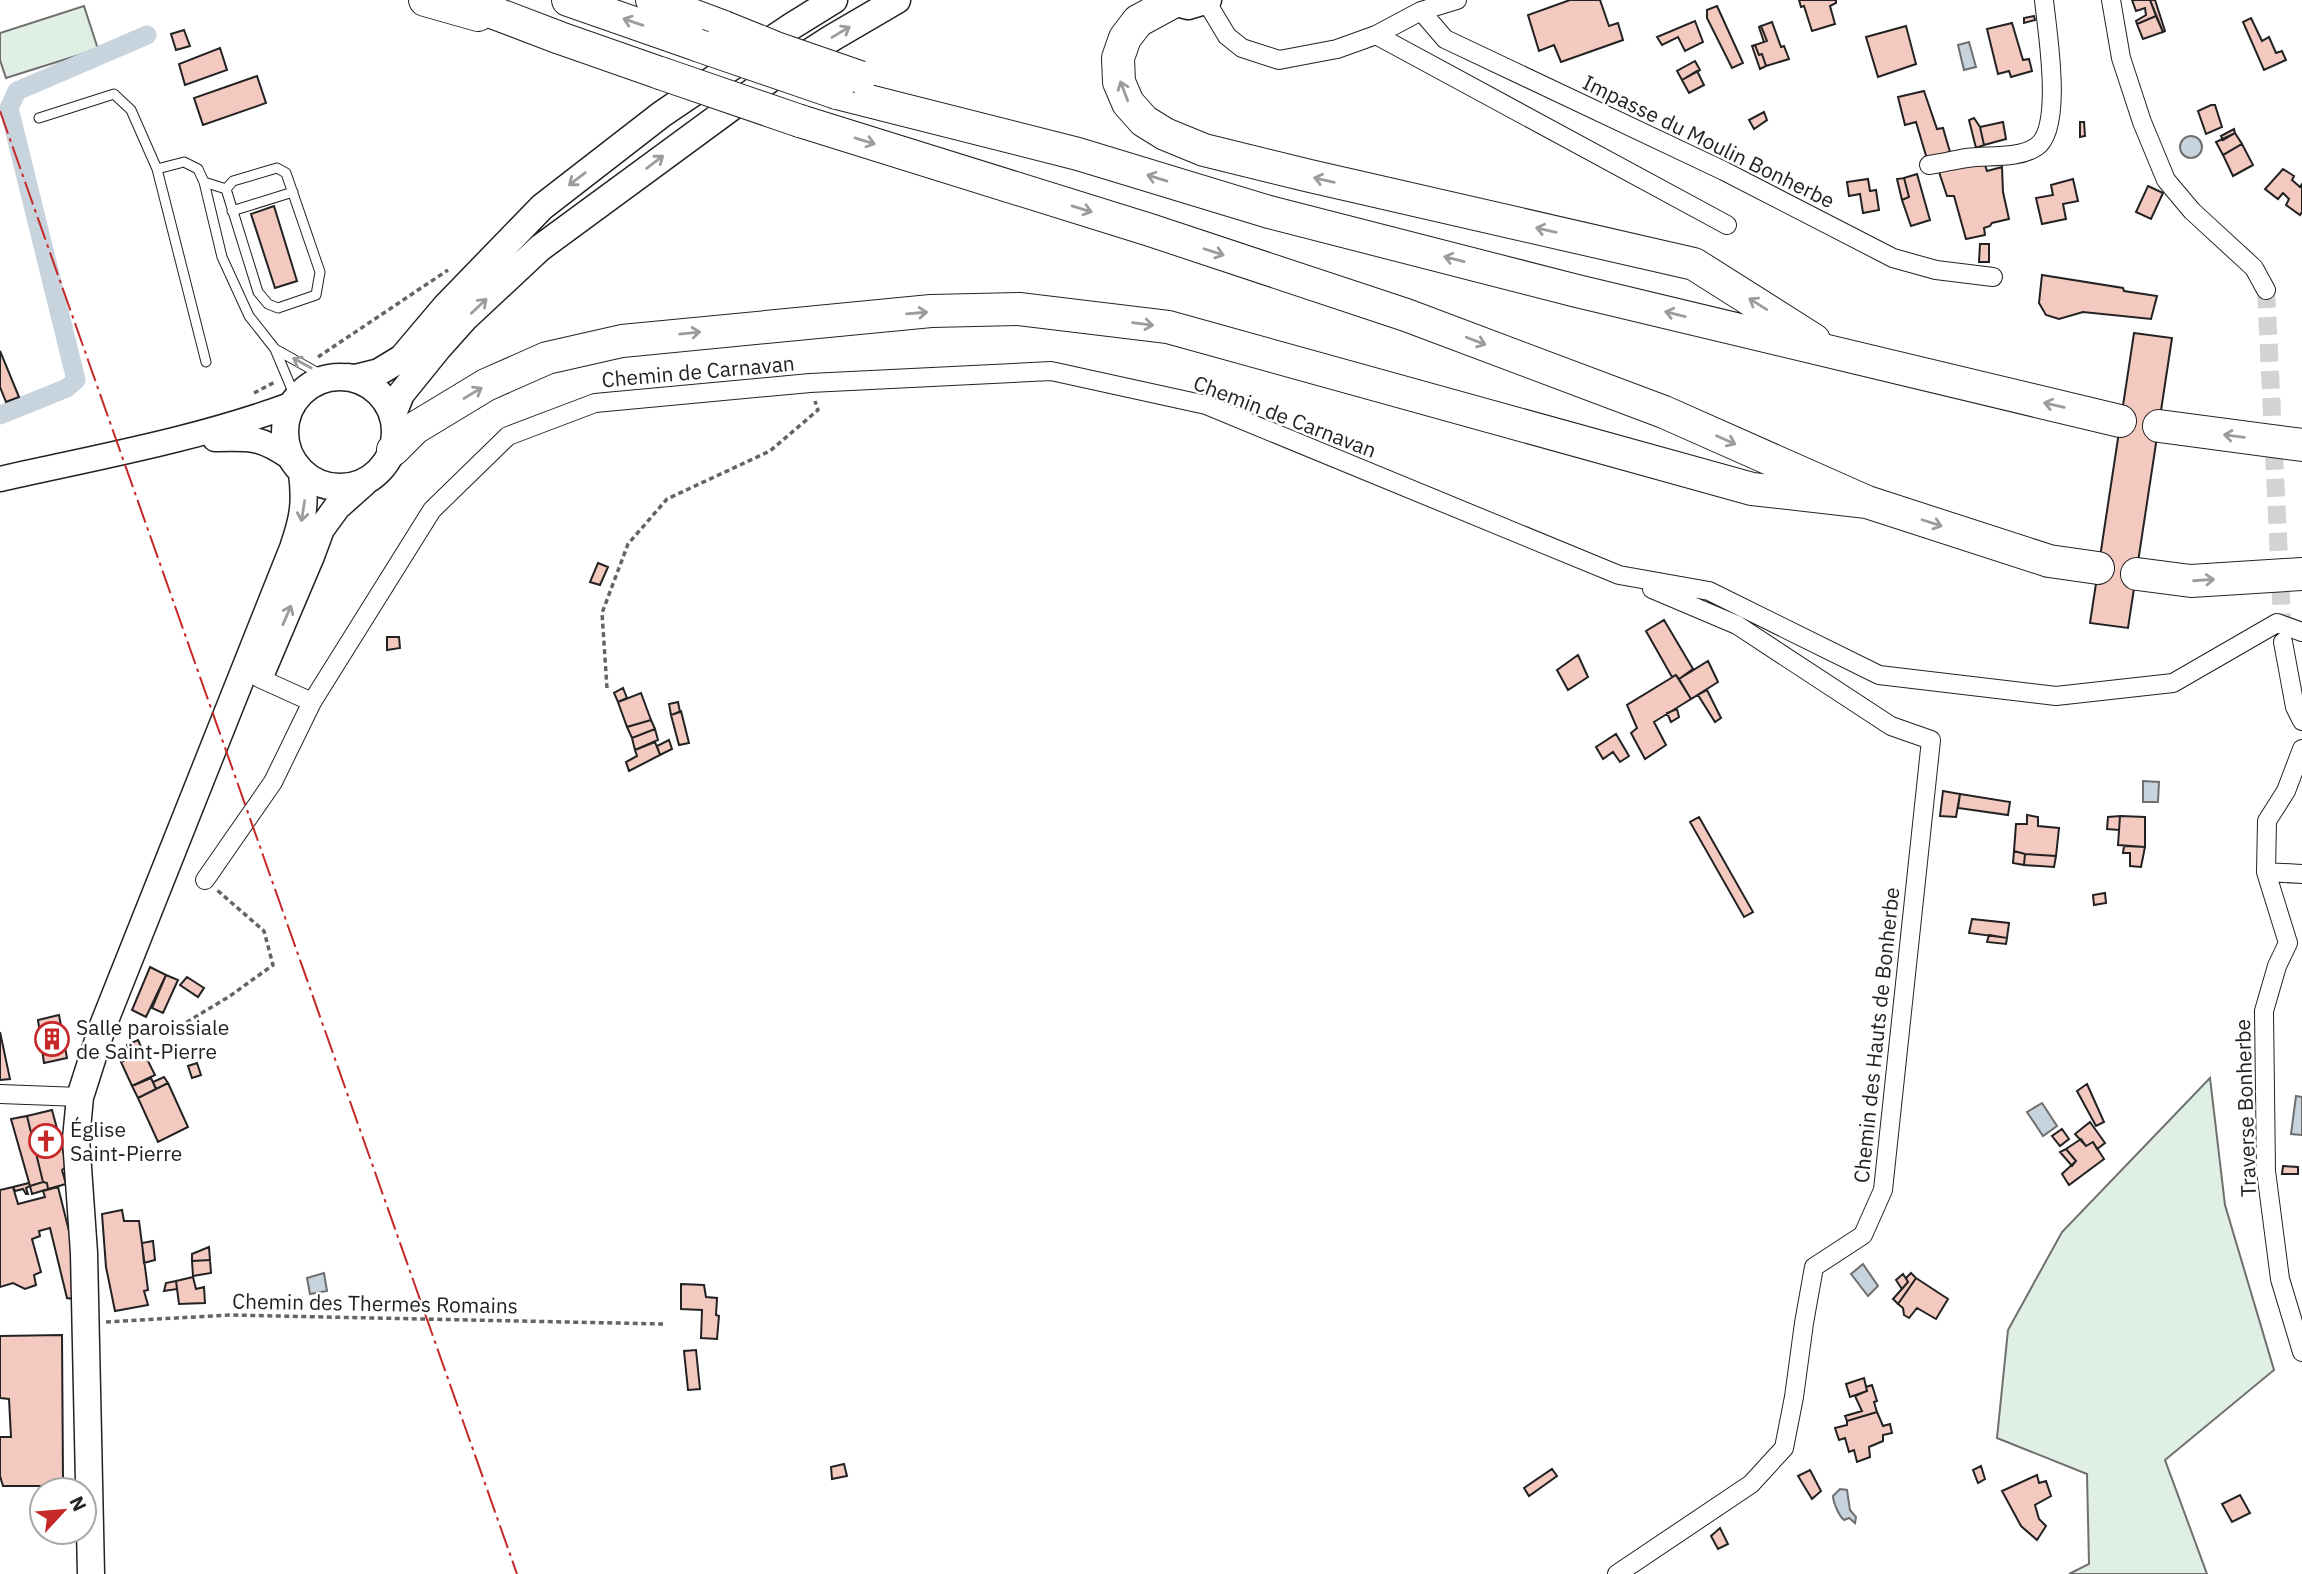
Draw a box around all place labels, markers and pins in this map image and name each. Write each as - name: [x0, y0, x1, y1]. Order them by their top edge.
- place label: Salle paroissiale de Saint-Pierre: [76, 1013, 229, 1065]
- building icon: Salle paroissiale de Saint-Pierre: [33, 1020, 71, 1058]
- place label: Église Saint-Pierre: [70, 1115, 182, 1167]
- church icon: Église Saint-Pierre: [27, 1122, 65, 1160]

